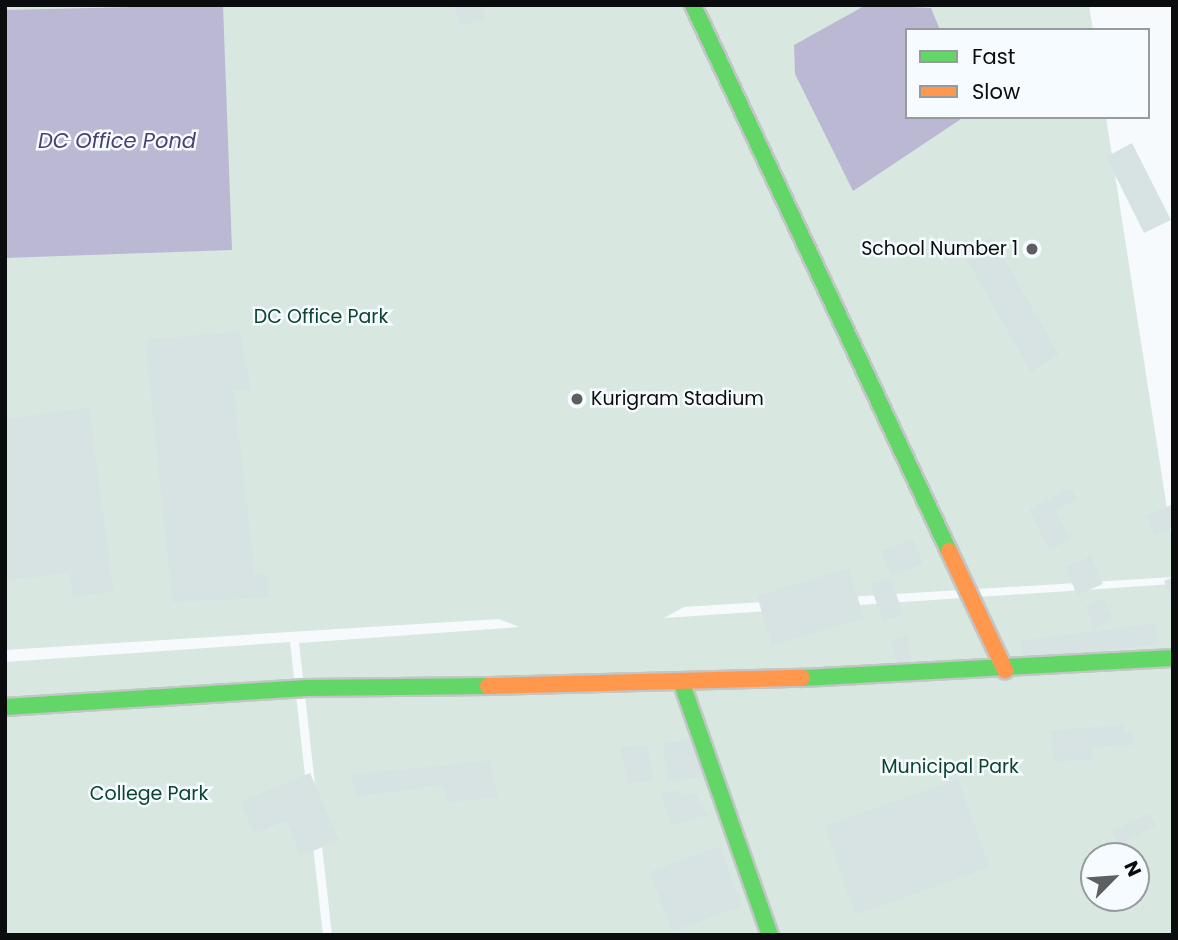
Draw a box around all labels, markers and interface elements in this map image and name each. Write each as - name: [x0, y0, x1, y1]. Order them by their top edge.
- legend: [905, 28, 1150, 119]
- text: Fast: [972, 42, 1015, 71]
- text: Slow: [972, 77, 1020, 106]
- water label: DC Office Pond: [38, 128, 196, 154]
- place label: School Number 1: [861, 238, 1018, 260]
- marker: School Number 1: [1024, 241, 1040, 257]
- park label: DC Office Park: [254, 306, 388, 328]
- place label: Kurigram Stadium: [591, 388, 764, 410]
- marker: Kurigram Stadium: [569, 391, 585, 407]
- park label: Municipal Park: [881, 756, 1019, 778]
- park label: College Park: [90, 783, 208, 805]
- north arrow: [1080, 842, 1150, 912]
- text: N: [1117, 857, 1148, 881]

